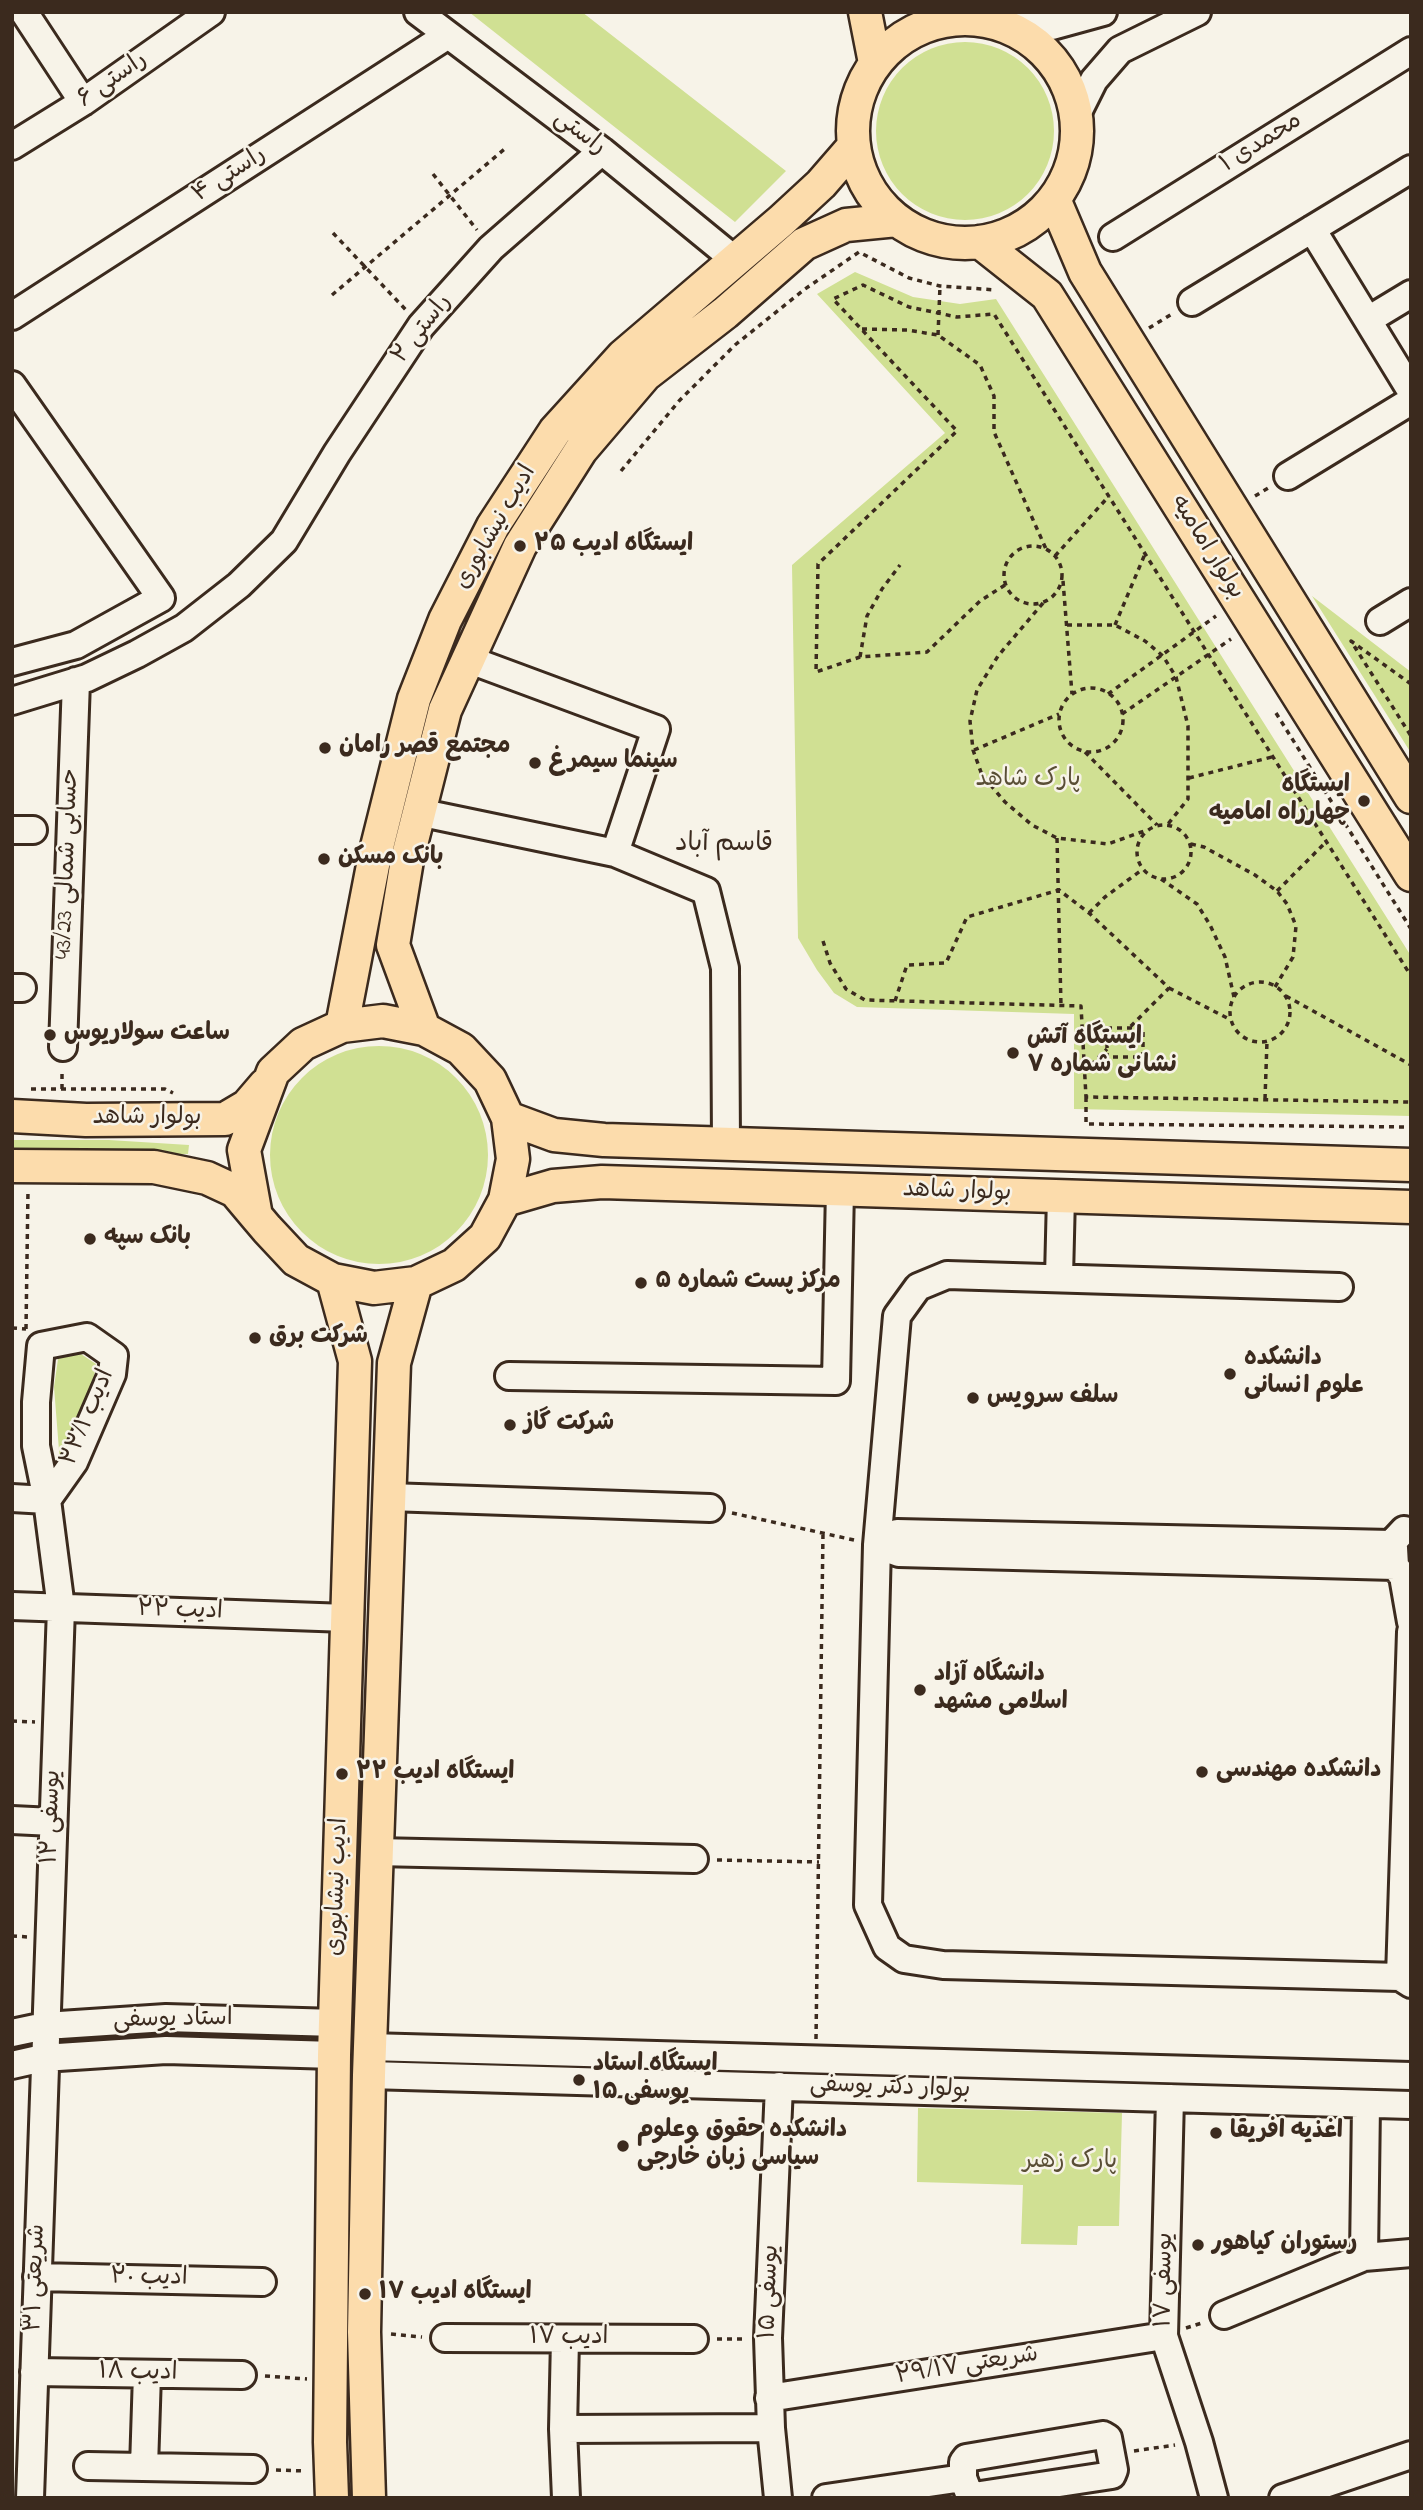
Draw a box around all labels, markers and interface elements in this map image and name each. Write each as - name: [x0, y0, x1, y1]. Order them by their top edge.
- street label: راستی ۶: [73, 47, 153, 115]
- street label: راستی: [547, 105, 611, 163]
- street label: محمدی ۱: [1216, 108, 1308, 180]
- street label: راستی ۴: [188, 142, 272, 210]
- street label: راستی ۲: [387, 290, 459, 370]
- street label: ادیب نیشابوری: [450, 461, 544, 595]
- street label: بولوار امامیه: [1163, 491, 1249, 605]
- place label: ایستگاه ادیب ۲۵: [534, 532, 693, 560]
- marker: ایستگاه ادیب ۲۵: [512, 538, 528, 554]
- place label: مجتمع قصر رامان: [339, 734, 510, 762]
- marker: مجتمع قصر رامان: [317, 740, 333, 756]
- place label: سینما سیمرغ: [549, 749, 678, 777]
- marker: سینما سیمرغ: [527, 755, 543, 771]
- park label: پارک شاهد: [975, 767, 1081, 795]
- street label: حسابی شمالی 43/23: [51, 768, 87, 960]
- place label: ایستگاه چهارراه امامیه: [1209, 773, 1350, 829]
- marker: ایستگاه چهارراه امامیه: [1356, 793, 1372, 809]
- district label: قاسم آباد: [675, 830, 773, 862]
- place label: بانک مسکن: [338, 845, 444, 873]
- marker: بانک مسکن: [316, 851, 332, 867]
- place label: ساعت سولاریوس: [64, 1021, 230, 1049]
- place label: ایستگاه آتش نشانی شماره ۷: [1027, 1025, 1177, 1081]
- marker: ساعت سولاریوس: [42, 1027, 58, 1043]
- marker: ایستگاه آتش نشانی شماره ۷: [1005, 1045, 1021, 1061]
- street label: بولوار شاهد: [92, 1105, 202, 1133]
- street label: بولوار شاهد: [902, 1177, 1012, 1209]
- place label: بانک سپه: [104, 1225, 191, 1253]
- marker: بانک سپه: [82, 1231, 98, 1247]
- place label: مرکز پست شماره ۵: [655, 1269, 841, 1297]
- marker: مرکز پست شماره ۵: [633, 1275, 649, 1291]
- place label: شرکت برق: [269, 1324, 368, 1352]
- marker: شرکت برق: [247, 1330, 263, 1346]
- place label: دانشکده علوم انسانی: [1244, 1346, 1364, 1402]
- street label: ادیب ۲۲/۱: [56, 1366, 122, 1470]
- marker: دانشکده علوم انسانی: [1222, 1366, 1238, 1382]
- place label: سلف سرویس: [987, 1384, 1118, 1412]
- marker: سلف سرویس: [965, 1390, 981, 1406]
- place label: شرکت گاز: [524, 1411, 614, 1439]
- marker: شرکت گاز: [502, 1417, 518, 1433]
- street label: ادیب ۲۲: [137, 1596, 223, 1628]
- place label: دانشگاه آزاد اسلامی مشهد: [934, 1662, 1068, 1718]
- marker: دانشگاه آزاد اسلامی مشهد: [912, 1682, 928, 1698]
- place label: دانشکده مهندسی: [1216, 1758, 1381, 1786]
- place label: ایستگاه ادیب ۲۲: [356, 1760, 514, 1788]
- marker: دانشکده مهندسی: [1194, 1764, 1210, 1780]
- marker: ایستگاه ادیب ۲۲: [334, 1766, 350, 1782]
- street label: یوسفی ۱۲: [37, 1769, 69, 1865]
- street label: ادیب نیشابوری: [322, 1817, 356, 1957]
- street label: استاد یوسفی: [113, 2006, 233, 2036]
- place label: ایستگاه استاد یوسفی ۱۵: [593, 2052, 718, 2108]
- marker: ایستگاه استاد یوسفی ۱۵: [571, 2072, 587, 2088]
- street label: بولوار دکتر یوسفی: [809, 2072, 971, 2106]
- place label: دانشکده حقوق وعلوم سیاسی زبان خارجی: [637, 2118, 847, 2174]
- place label: اغذیه افریقا: [1230, 2119, 1343, 2147]
- marker: اغذیه افریقا: [1208, 2125, 1224, 2141]
- marker: دانشکده حقوق وعلوم سیاسی زبان خارجی: [615, 2138, 631, 2154]
- park label: پارک زهیر: [1023, 2149, 1117, 2177]
- street label: شریعتی ۳۱: [21, 2224, 53, 2332]
- place label: رستوران کیاهور: [1212, 2231, 1357, 2259]
- street label: یوسفی ۱۷: [1151, 2232, 1181, 2328]
- marker: رستوران کیاهور: [1190, 2237, 1206, 2253]
- street label: یوسفی ۱۵: [755, 2244, 787, 2340]
- street label: ادیب ۲۰: [110, 2264, 188, 2294]
- place label: ایستگاه ادیب ۱۷: [379, 2280, 532, 2308]
- marker: ایستگاه ادیب ۱۷: [357, 2286, 373, 2302]
- street label: ادیب ۱۷: [530, 2325, 608, 2353]
- street label: شریعتی ۲۹/۱۷: [894, 2342, 1040, 2392]
- street label: ادیب ۱۸: [98, 2359, 178, 2389]

